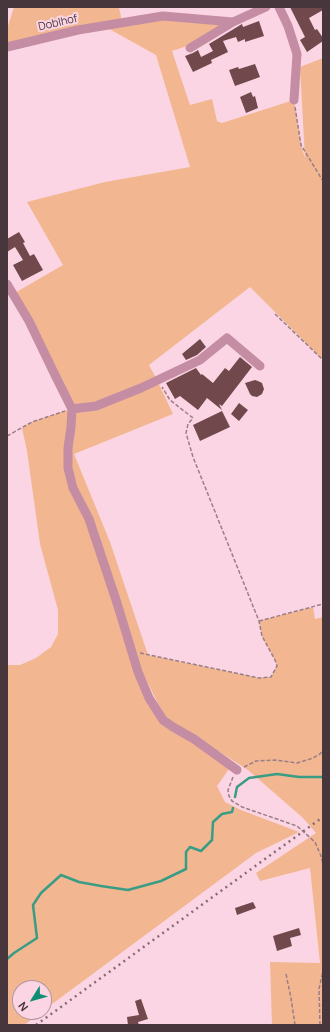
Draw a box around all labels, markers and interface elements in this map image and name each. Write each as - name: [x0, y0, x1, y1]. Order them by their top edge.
- street label: Doblhof: [37, 12, 79, 34]
- north arrow: [12, 980, 52, 1020]
- text: N: [14, 999, 31, 1015]

